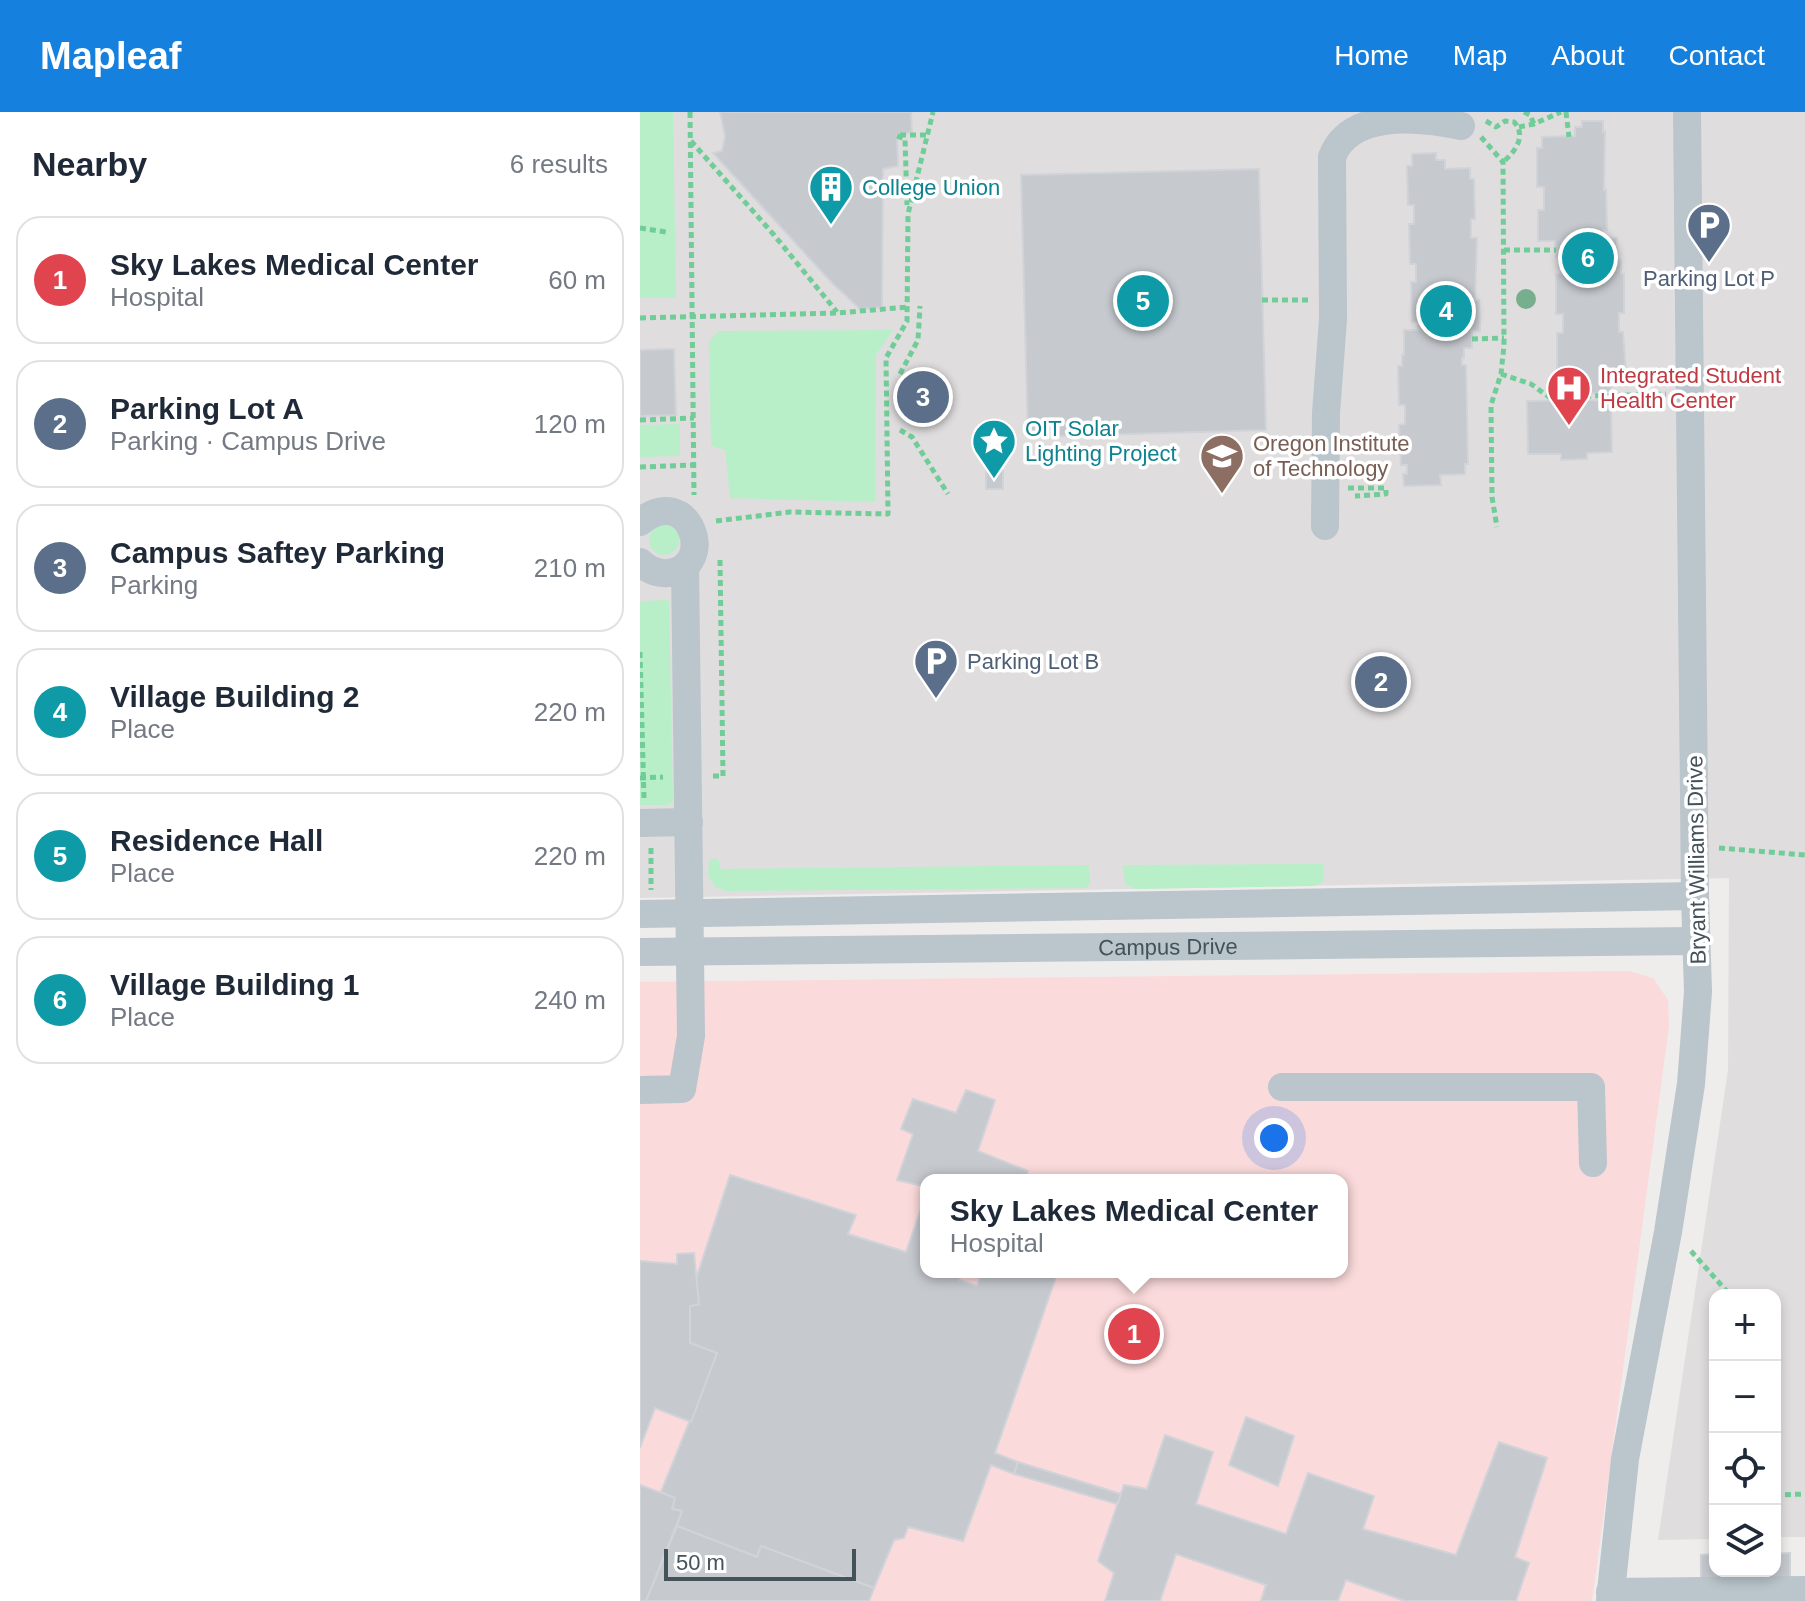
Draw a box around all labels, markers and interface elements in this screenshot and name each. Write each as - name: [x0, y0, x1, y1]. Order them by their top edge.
- text: Mapleaf: [40, 35, 181, 77]
- text: Home: [1334, 40, 1409, 71]
- text: Map: [1453, 40, 1507, 71]
- text: About: [1551, 40, 1625, 71]
- text: Contact: [1669, 40, 1765, 71]
- text: Nearby: [32, 145, 147, 183]
- text: 6 results: [510, 149, 608, 179]
- building icon: College Union: [807, 163, 855, 226]
- place label: College Union: [862, 175, 1000, 200]
- parking icon: Parking Lot P: [1685, 201, 1733, 264]
- pin: 6: [1562, 228, 1614, 288]
- text: Sky Lakes Medical Center: [110, 248, 479, 281]
- text: 1: [53, 265, 67, 295]
- text: 60 m: [548, 265, 606, 295]
- place label: Parking Lot P: [1643, 266, 1775, 291]
- pin: 5: [1117, 271, 1169, 331]
- pin: 4: [1420, 281, 1472, 341]
- text: Hospital: [110, 282, 204, 312]
- place label: Integrated Student Health Center: [1600, 363, 1781, 413]
- hospital icon: Integrated Student Health Center: [1545, 364, 1593, 427]
- pin: 3: [897, 367, 949, 427]
- text: Parking Lot A: [110, 392, 304, 425]
- text: 2: [53, 409, 67, 439]
- text: 120 m: [534, 409, 606, 439]
- place label: OIT Solar Lighting Project: [1025, 416, 1177, 466]
- place icon: OIT Solar Lighting Project: [970, 417, 1018, 480]
- text: Parking · Campus Drive: [110, 426, 386, 456]
- place label: Oregon Institute of Technology: [1253, 431, 1410, 481]
- school or university icon: Oregon Institute of Technology: [1198, 432, 1246, 495]
- text: Campus Saftey Parking: [110, 536, 445, 569]
- text: 3: [53, 553, 67, 583]
- text: 210 m: [534, 553, 606, 583]
- text: Parking: [110, 570, 198, 600]
- parking icon: Parking Lot B: [912, 637, 960, 700]
- place label: Parking Lot B: [967, 649, 1099, 674]
- pin: 2: [1355, 652, 1407, 712]
- text: Village Building 2: [110, 680, 360, 713]
- text: 4: [53, 697, 67, 727]
- text: 220 m: [534, 697, 606, 727]
- text: Place: [110, 714, 175, 744]
- street label: Bryant Williams Drive: [1682, 755, 1711, 965]
- text: Residence Hall: [110, 824, 323, 857]
- text: 5: [53, 841, 67, 871]
- text: 220 m: [534, 841, 606, 871]
- text: Place: [110, 858, 175, 888]
- street label: Campus Drive: [1098, 934, 1238, 960]
- text: Village Building 1: [110, 968, 360, 1001]
- text: 6: [53, 985, 67, 1015]
- text: 240 m: [534, 985, 606, 1015]
- text: Place: [110, 1002, 175, 1032]
- your location: [1254, 1118, 1294, 1158]
- popup: [920, 1174, 1348, 1278]
- text: Sky Lakes Medical Center: [950, 1194, 1318, 1227]
- text: Hospital: [950, 1228, 1044, 1258]
- map controls: [1709, 1289, 1781, 1577]
- button: +: [1709, 1289, 1781, 1361]
- pin: 1: [1108, 1304, 1160, 1364]
- button: −: [1709, 1361, 1781, 1433]
- button: locate: [1709, 1433, 1781, 1505]
- button: layers: [1709, 1505, 1781, 1577]
- scale bar: [664, 1545, 856, 1581]
- text: 50 m: [676, 1550, 725, 1575]

